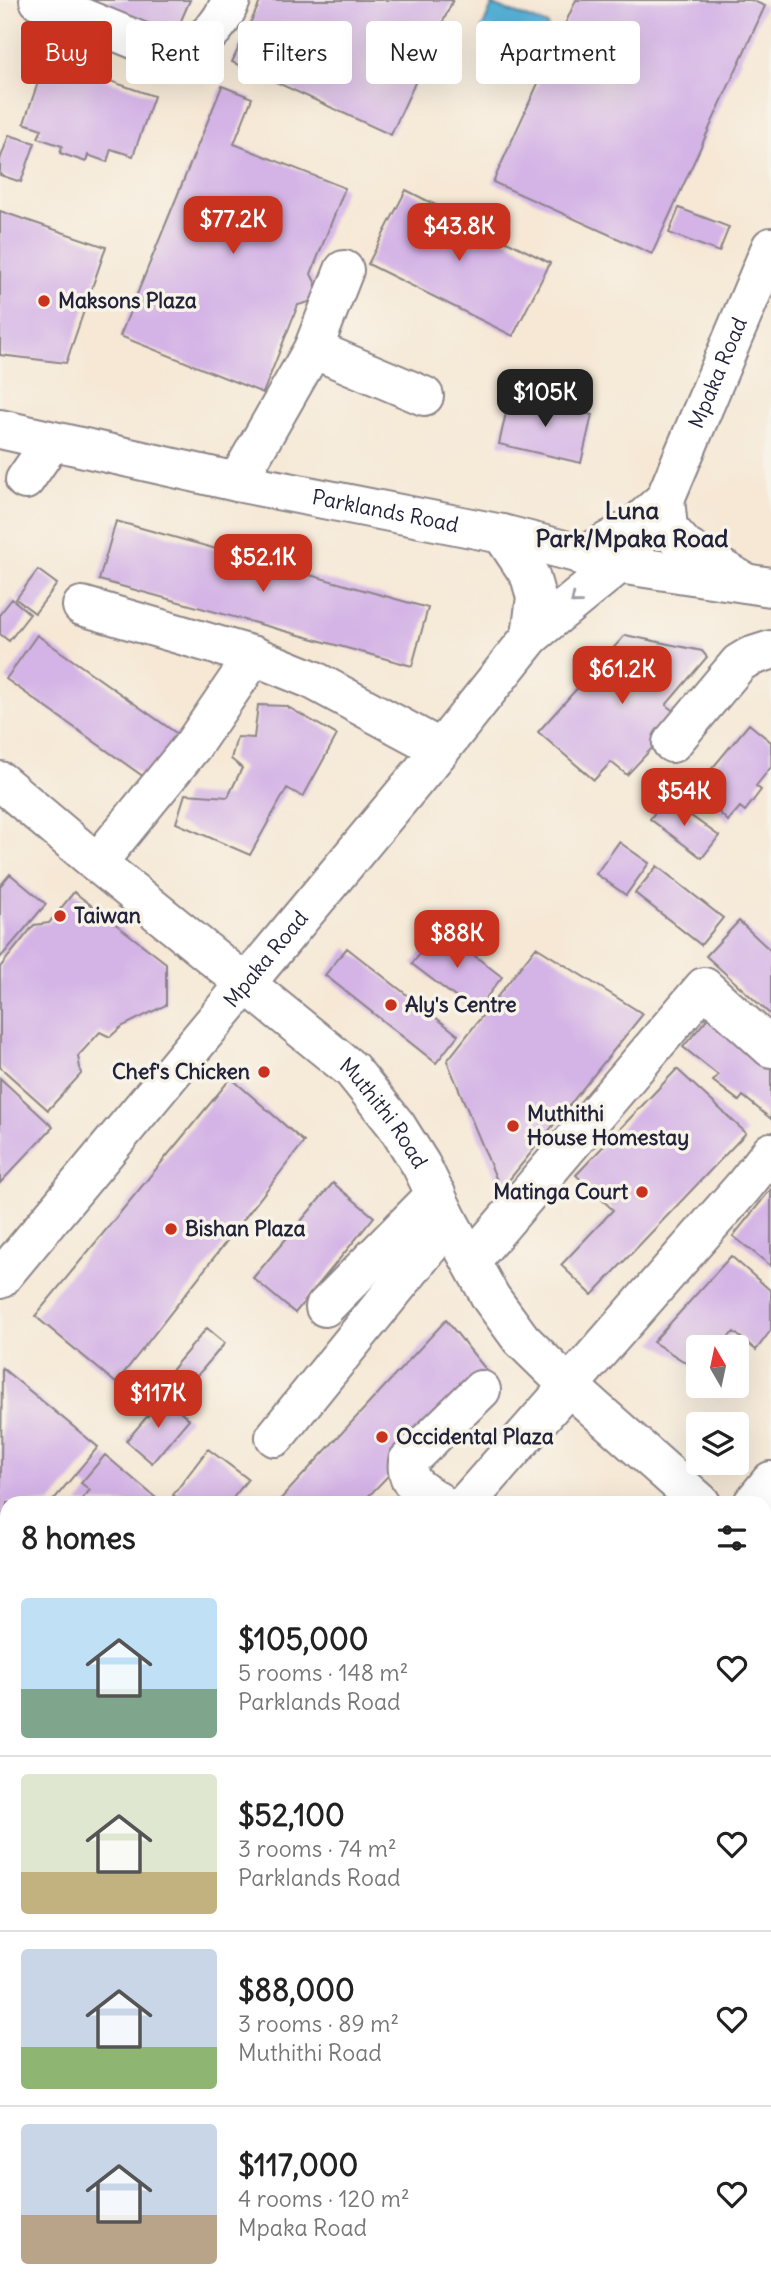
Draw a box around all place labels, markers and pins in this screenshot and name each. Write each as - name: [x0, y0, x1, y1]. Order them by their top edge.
- pin: $77.2K: [176, 196, 290, 256]
- pin: $43.8K: [402, 204, 516, 263]
- place label: Maksons Plaza: [58, 287, 197, 314]
- marker: Maksons Plaza: [36, 293, 52, 309]
- pin: $105K: [496, 370, 594, 429]
- pin: $52.1K: [206, 534, 320, 594]
- pin: $61.2K: [565, 646, 679, 706]
- pin: $54K: [643, 768, 725, 828]
- place label: Taiwan: [74, 902, 141, 929]
- marker: Taiwan: [52, 908, 68, 924]
- pin: $88K: [416, 911, 498, 970]
- place label: Aly's Centre: [405, 991, 517, 1018]
- marker: Aly's Centre: [383, 997, 399, 1013]
- place label: Chef's Chicken: [112, 1058, 250, 1085]
- marker: Chef's Chicken: [256, 1064, 272, 1080]
- place label: Muthithi House Homestay: [527, 1100, 689, 1151]
- marker: Muthithi House Homestay: [505, 1118, 521, 1134]
- place label: Matinga Court: [493, 1178, 629, 1205]
- marker: Matinga Court: [634, 1184, 650, 1200]
- place label: Bishan Plaza: [185, 1215, 305, 1242]
- marker: Bishan Plaza: [163, 1221, 179, 1237]
- pin: $117K: [109, 1370, 207, 1430]
- place label: Occidental Plaza: [396, 1423, 554, 1450]
- marker: Occidental Plaza: [374, 1429, 390, 1445]

